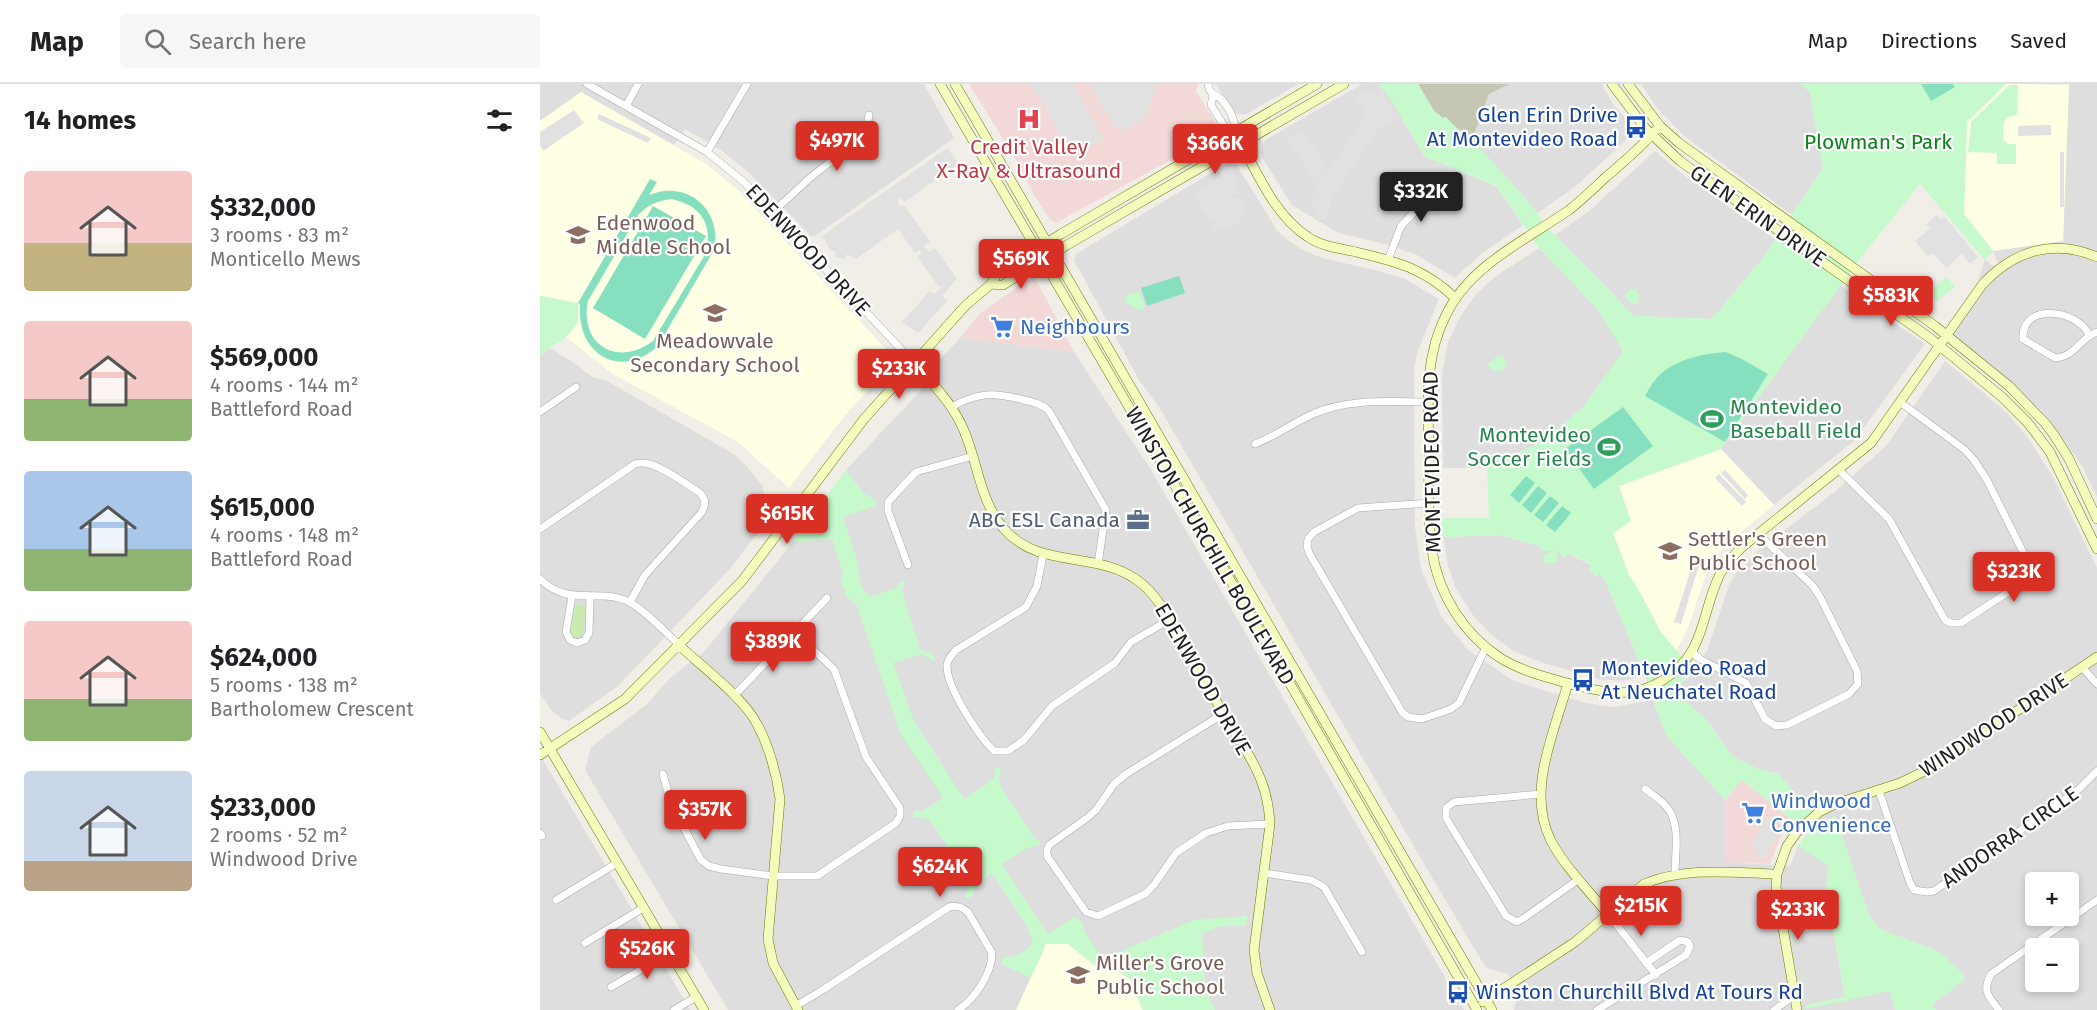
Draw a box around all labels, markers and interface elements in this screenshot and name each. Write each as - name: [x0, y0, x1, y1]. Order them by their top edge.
- search box: [120, 14, 540, 68]
- text: Map: [30, 25, 84, 58]
- icon: search: [141, 25, 174, 58]
- text: Search here: [189, 28, 307, 55]
- text: Map: [1808, 28, 1848, 54]
- text: Directions: [1881, 28, 1977, 54]
- text: Saved: [2010, 28, 2067, 54]
- place label: Glen Erin Drive At Montevideo Road: [1427, 102, 1618, 152]
- icon: filters: [483, 104, 516, 137]
- text: 14 homes: [24, 105, 136, 136]
- hospital icon: Credit Valley X-Ray & Ultrasound: [1016, 106, 1042, 132]
- bus stop icon: Glen Erin Drive At Montevideo Road: [1623, 114, 1649, 140]
- pin: $497K: [795, 121, 879, 172]
- pin: $366K: [1173, 124, 1257, 175]
- text: $497K: [810, 128, 864, 152]
- park label: Plowman's Park: [1804, 129, 1952, 155]
- text: $366K: [1187, 131, 1243, 155]
- place label: Credit Valley X-Ray & Ultrasound: [937, 134, 1121, 184]
- street label: GLEN ERIN DRIVE: [1685, 159, 1831, 273]
- pin: $332K: [1379, 172, 1463, 223]
- street label: EDENWOOD DRIVE: [740, 179, 876, 321]
- text: $332K: [1394, 179, 1448, 203]
- text: $332,000: [210, 192, 316, 223]
- icon: home: [72, 195, 144, 267]
- place label: Edenwood Middle School: [596, 210, 731, 260]
- school or university icon: Edenwood Middle School: [565, 222, 591, 248]
- text: 3 rooms · 83 m²: [210, 223, 349, 247]
- pin: $569K: [979, 239, 1063, 290]
- text: $569K: [993, 246, 1049, 270]
- text: Monticello Mews: [210, 247, 361, 271]
- pin: $583K: [1849, 276, 1933, 327]
- text: $583K: [1863, 283, 1919, 307]
- school or university icon: Meadowvale Secondary School: [702, 300, 728, 326]
- supermarket icon: Neighbours: [989, 314, 1015, 340]
- place label: Neighbours: [1020, 314, 1130, 340]
- place label: Meadowvale Secondary School: [630, 328, 800, 378]
- text: $569,000: [210, 342, 319, 373]
- icon: home: [72, 345, 144, 417]
- pin: $233K: [857, 349, 941, 400]
- text: $233K: [872, 356, 926, 380]
- street label: MONTEVIDEO ROAD: [1417, 371, 1447, 553]
- text: 4 rooms · 144 m²: [210, 373, 359, 397]
- place label: Montevideo Baseball Field: [1730, 394, 1862, 444]
- text: Battleford Road: [210, 397, 353, 421]
- street label: WINSTON CHURCHILL BOULEVARD: [1119, 402, 1301, 690]
- sports icon: Montevideo Baseball Field: [1699, 406, 1725, 432]
- place label: Montevideo Soccer Fields: [1468, 422, 1591, 472]
- sports icon: Montevideo Soccer Fields: [1596, 434, 1622, 460]
- text: $615,000: [210, 492, 315, 523]
- pin: $615K: [745, 494, 829, 545]
- icon: home: [72, 495, 144, 567]
- text: $615K: [760, 501, 814, 525]
- place label: ABC ESL Canada: [969, 507, 1120, 533]
- office icon: ABC ESL Canada: [1125, 507, 1151, 533]
- text: 4 rooms · 148 m²: [210, 523, 359, 547]
- place label: Settler's Green Public School: [1688, 526, 1827, 576]
- school or university icon: Settler's Green Public School: [1657, 538, 1683, 564]
- text: Battleford Road: [210, 547, 353, 571]
- pin: $323K: [1972, 552, 2056, 603]
- text: $323K: [1987, 559, 2041, 583]
- street label: EDENWOOD DRIVE: [1149, 598, 1257, 760]
- pin: $389K: [731, 622, 815, 673]
- text: $389K: [745, 629, 801, 653]
- text: $624,000: [210, 642, 317, 673]
- icon: home: [72, 645, 144, 717]
- place label: Montevideo Road At Neuchatel Road: [1601, 655, 1777, 705]
- bus stop icon: Montevideo Road At Neuchatel Road: [1570, 667, 1596, 693]
- street label: WINDWOOD DRIVE: [1915, 667, 2073, 783]
- text: 5 rooms · 138 m²: [210, 673, 358, 697]
- text: Bartholomew Crescent: [210, 697, 414, 721]
- street label: ANDORRA CIRCLE: [1936, 780, 2084, 894]
- place label: Windwood Convenience: [1771, 788, 1892, 838]
- pin: $357K: [663, 790, 747, 841]
- text: $233,000: [210, 792, 316, 823]
- icon: home: [72, 795, 144, 867]
- text: $357K: [678, 797, 732, 821]
- supermarket icon: Windwood Convenience: [1740, 800, 1766, 826]
- text: 2 rooms · 52 m²: [210, 823, 348, 847]
- text: Windwood Drive: [210, 847, 358, 871]
- pin: $624K: [898, 847, 982, 898]
- text: $624K: [912, 854, 968, 878]
- map controls: [2025, 872, 2079, 992]
- button: +: [2025, 872, 2079, 926]
- pin: $215K: [1599, 886, 1683, 937]
- pin: $233K: [1756, 890, 1840, 941]
- text: $215K: [1614, 893, 1668, 917]
- text: $233K: [1771, 897, 1825, 921]
- pin: $526K: [605, 929, 689, 980]
- text: $526K: [619, 936, 675, 960]
- button: −: [2025, 938, 2079, 992]
- place label: Miller's Grove Public School: [1096, 950, 1224, 1000]
- school or university icon: Miller's Grove Public School: [1065, 962, 1091, 988]
- bus stop icon: Winston Churchill Blvd At Tours Rd: [1445, 979, 1471, 1005]
- place label: Winston Churchill Blvd At Tours Rd: [1476, 979, 1803, 1005]

